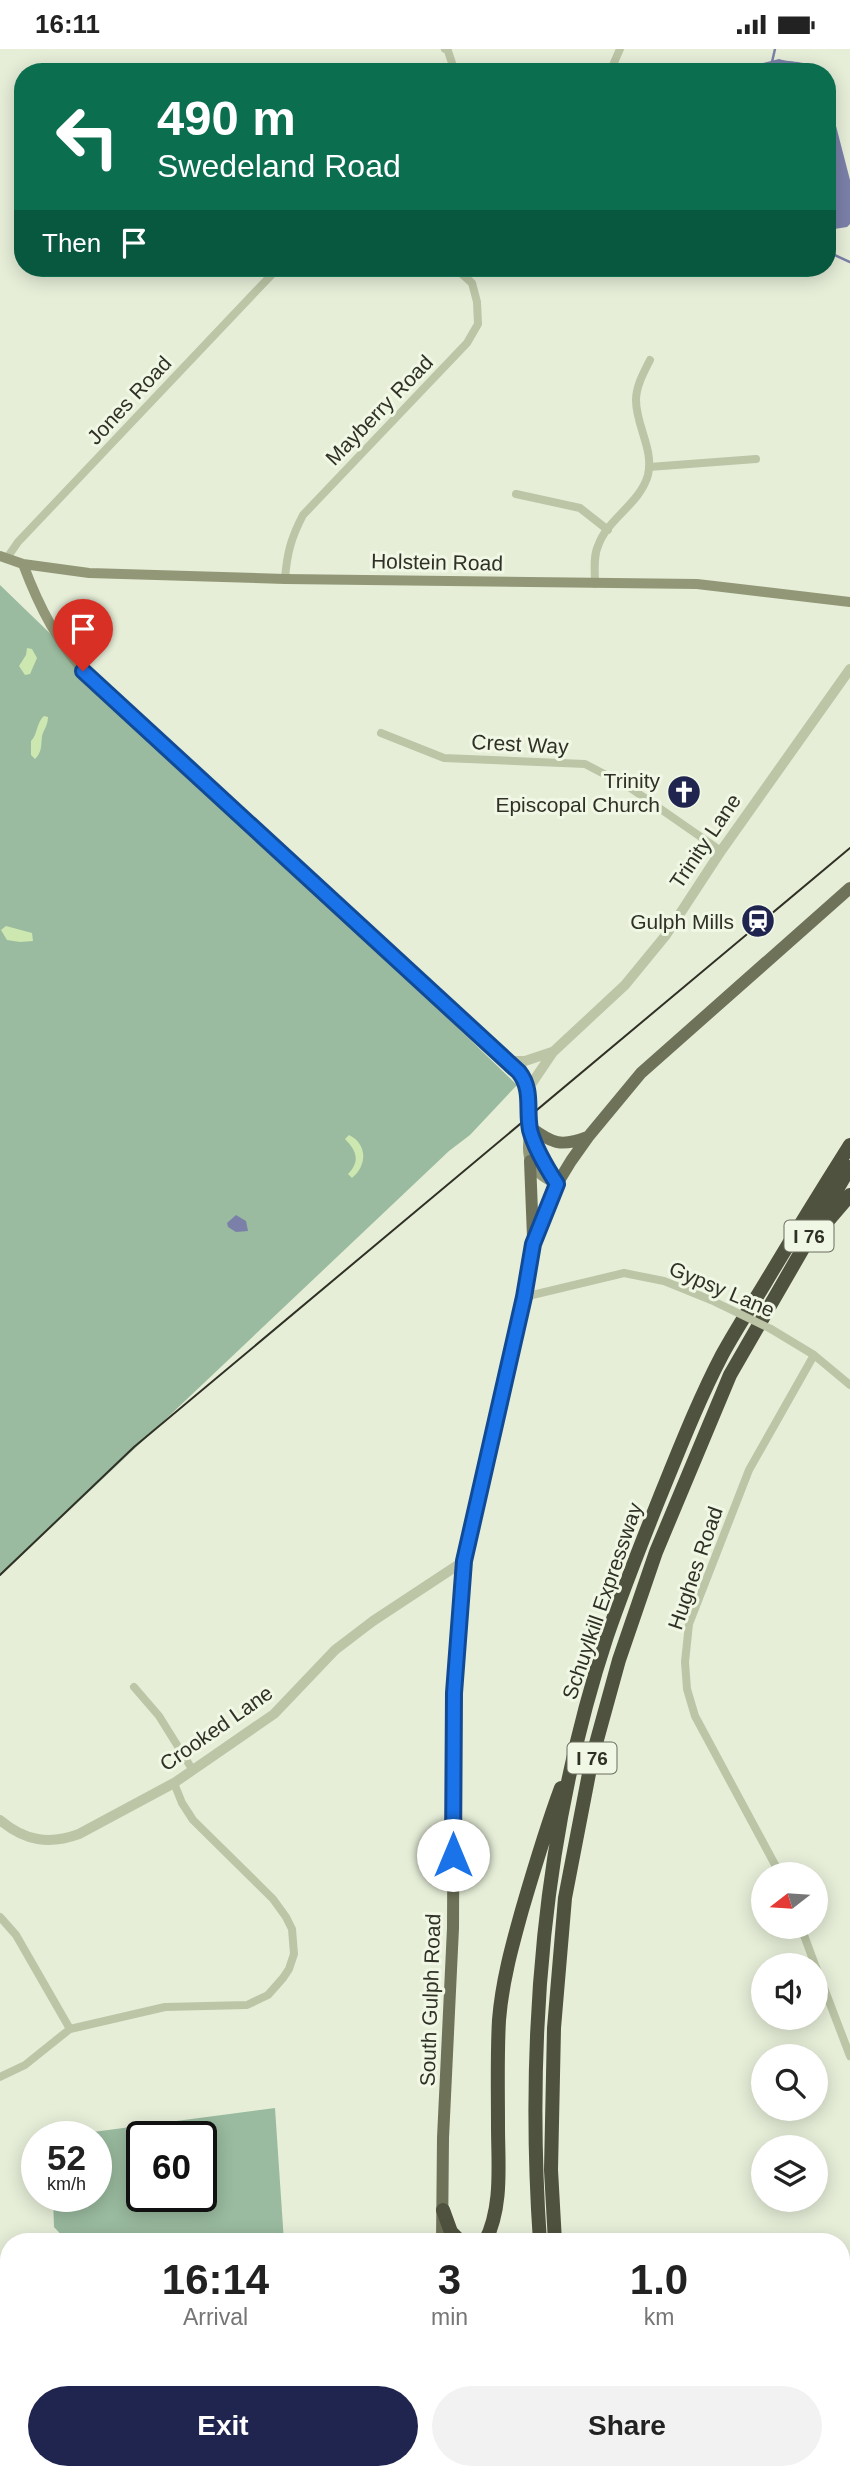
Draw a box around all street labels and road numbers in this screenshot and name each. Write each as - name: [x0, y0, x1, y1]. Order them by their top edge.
- street label: Mayberry Road: [321, 350, 437, 470]
- street label: Jones Road: [82, 351, 176, 449]
- street label: Holstein Road: [371, 549, 503, 575]
- street label: Crest Way: [471, 730, 570, 758]
- street label: Trinity Lane: [665, 789, 745, 893]
- road number: I 76: [784, 1221, 834, 1252]
- street label: Gypsy Lane: [666, 1257, 778, 1321]
- street label: Schuylkill Expressway: [557, 1499, 647, 1702]
- street label: Hughes Road: [663, 1504, 727, 1632]
- street label: Crooked Lane: [155, 1681, 277, 1775]
- road number: I 76: [568, 1743, 616, 1773]
- street label: South Gulph Road: [415, 1913, 445, 2087]

